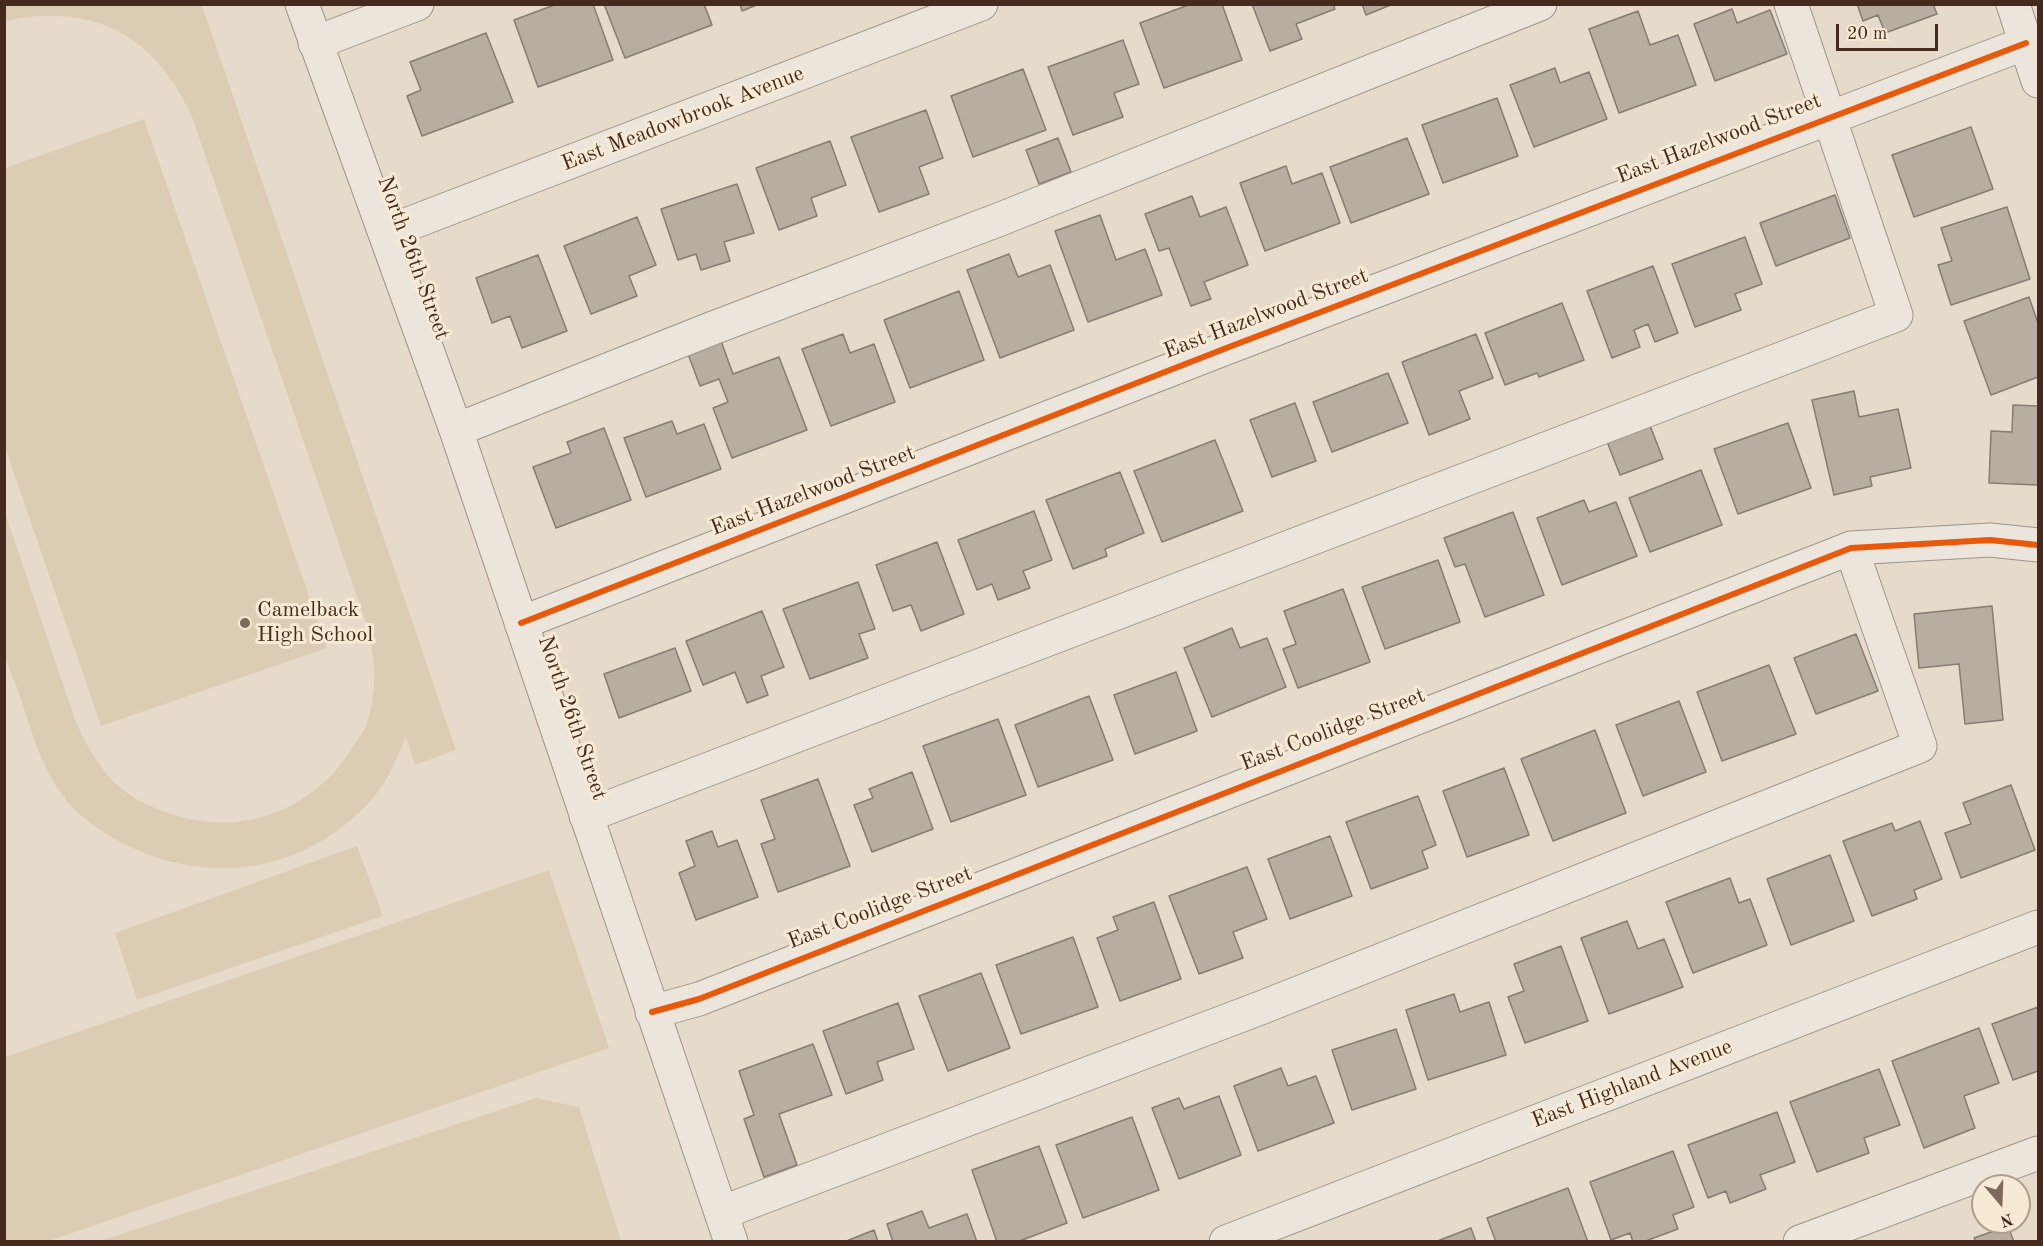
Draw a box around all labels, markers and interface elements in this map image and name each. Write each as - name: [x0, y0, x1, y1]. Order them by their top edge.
- scale bar: [1839, 12, 1941, 50]
- text: 20 m: [1847, 25, 1887, 43]
- street label: East Meadowbrook Avenue: [558, 61, 808, 177]
- street label: East Hazelwood Street: [1613, 88, 1825, 190]
- street label: North 26th Street: [371, 173, 455, 343]
- street label: East Hazelwood Street: [1160, 263, 1372, 365]
- street label: East Hazelwood Street: [707, 440, 919, 542]
- place label: Camelback High School: [257, 597, 373, 648]
- marker: Camelback High School: [238, 616, 252, 630]
- street label: North 26th Street: [531, 632, 613, 804]
- street label: East Coolidge Street: [1237, 683, 1429, 777]
- street label: East Coolidge Street: [784, 861, 976, 955]
- street label: East Highland Avenue: [1528, 1034, 1736, 1134]
- north arrow: [1971, 1174, 2031, 1234]
- text: N: [1998, 1210, 2015, 1229]

